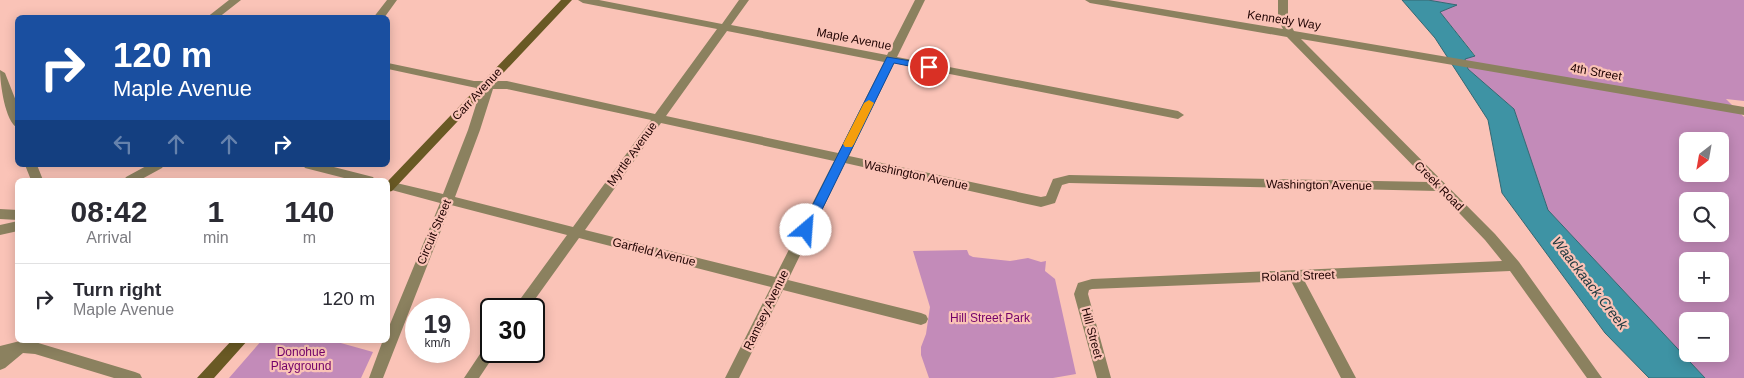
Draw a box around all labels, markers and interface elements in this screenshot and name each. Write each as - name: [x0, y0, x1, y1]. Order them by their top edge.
- street label: Kennedy Way: [1246, 7, 1322, 33]
- street label: Maple Avenue: [815, 25, 893, 53]
- icon: right: [30, 35, 95, 100]
- text: 120 m: [113, 35, 212, 74]
- pin: [908, 46, 950, 88]
- icon: arrive: [915, 53, 943, 81]
- street label: 4th Street: [1569, 61, 1623, 84]
- street label: Carr Avenue: [449, 65, 505, 123]
- text: Maple Avenue: [113, 76, 252, 101]
- street label: Myrtle Avenue: [604, 119, 660, 189]
- icon: left: [109, 130, 137, 158]
- icon: ahead: [162, 130, 190, 158]
- icon: ahead: [215, 130, 243, 158]
- icon: right: [268, 130, 296, 158]
- north arrow: [1679, 132, 1729, 182]
- map controls: [1679, 132, 1729, 362]
- street label: Washington Avenue: [863, 157, 970, 193]
- street label: Creek Road: [1411, 158, 1467, 214]
- street label: Washington Avenue: [1266, 177, 1372, 193]
- button: search: [1679, 192, 1729, 242]
- text: 08:42: [71, 195, 147, 228]
- text: 1: [207, 195, 224, 228]
- text: 140: [284, 195, 334, 228]
- street label: Circuit Street: [414, 197, 454, 267]
- position arrow: [779, 203, 831, 255]
- text: Arrival: [86, 229, 132, 246]
- text: min: [203, 229, 229, 246]
- text: m: [303, 229, 316, 246]
- water label: Waackaack Creek: [1549, 233, 1632, 333]
- street label: Garfield Avenue: [611, 235, 697, 269]
- button: +: [1679, 252, 1729, 302]
- street label: Ramsey Avenue: [741, 267, 792, 352]
- street label: Roland Street: [1261, 268, 1336, 284]
- text: Turn right: [73, 279, 161, 300]
- icon: right: [30, 285, 58, 313]
- text: 120 m: [322, 288, 375, 309]
- speed limit sign: 30: [480, 298, 545, 363]
- text: Maple Avenue: [73, 301, 174, 318]
- street label: Hill Street: [1079, 306, 1106, 361]
- text: 19: [424, 310, 451, 338]
- park label: Hill Street Park: [950, 311, 1031, 325]
- button: −: [1679, 312, 1729, 362]
- text: km/h: [424, 336, 451, 350]
- park label: Donohue Playground: [271, 345, 331, 373]

